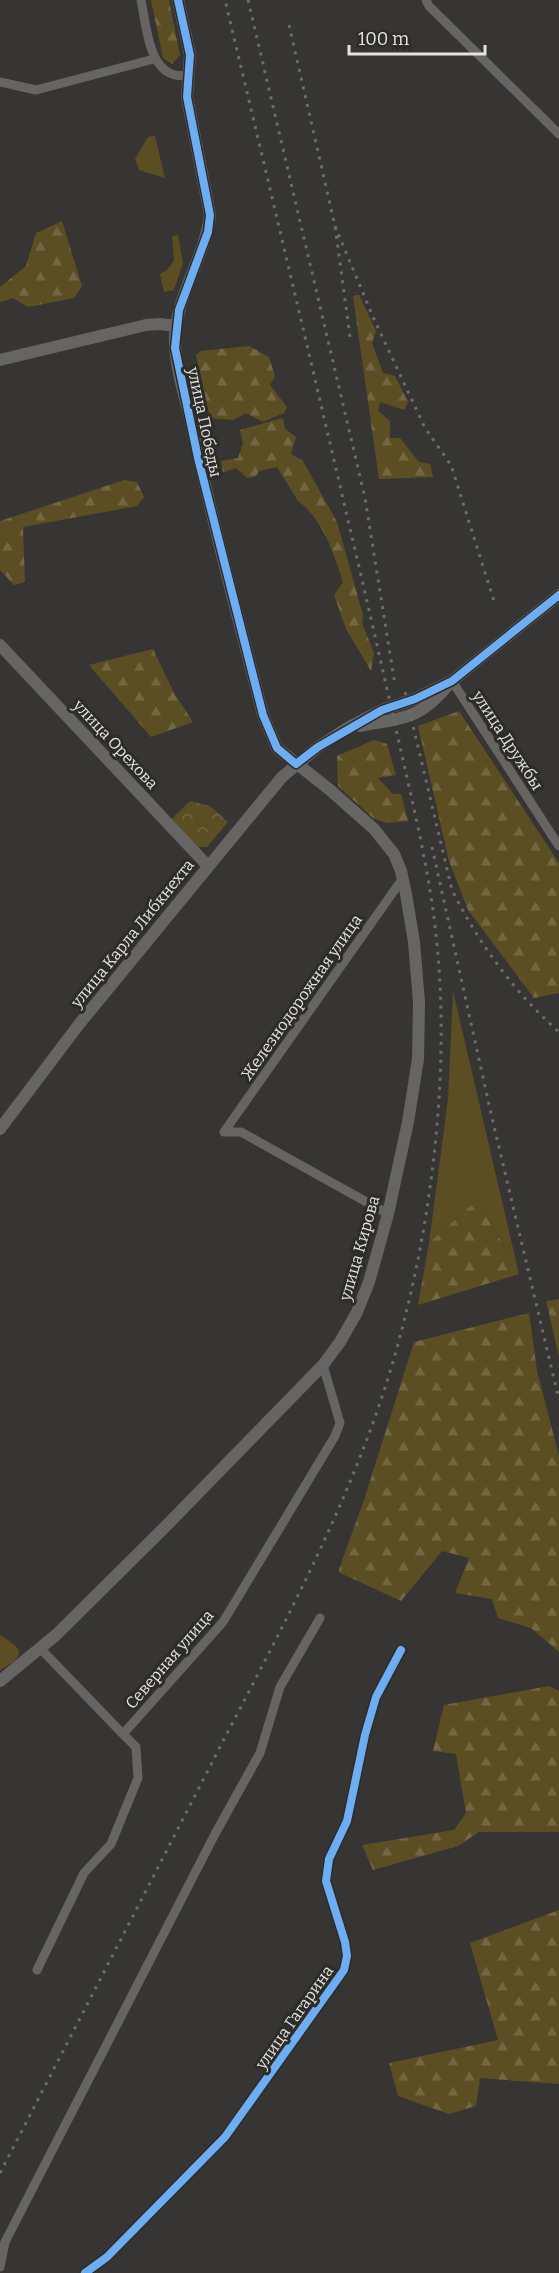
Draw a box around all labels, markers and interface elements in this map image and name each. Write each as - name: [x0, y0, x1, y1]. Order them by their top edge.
- scale bar: [349, 18, 486, 56]
- text: 100 m: [358, 28, 409, 50]
- street label: улица Победы: [183, 364, 226, 479]
- street label: улица Дружбы: [468, 686, 547, 794]
- street label: улица Орехова: [69, 695, 162, 793]
- street label: улица Карла Либкнехта: [66, 855, 198, 1012]
- street label: Железнодорожная улица: [237, 911, 366, 1084]
- street label: улица Кирова: [335, 1193, 384, 1304]
- street label: Северная улица: [121, 1606, 218, 1713]
- street label: улица Гагарина: [251, 1962, 337, 2074]

